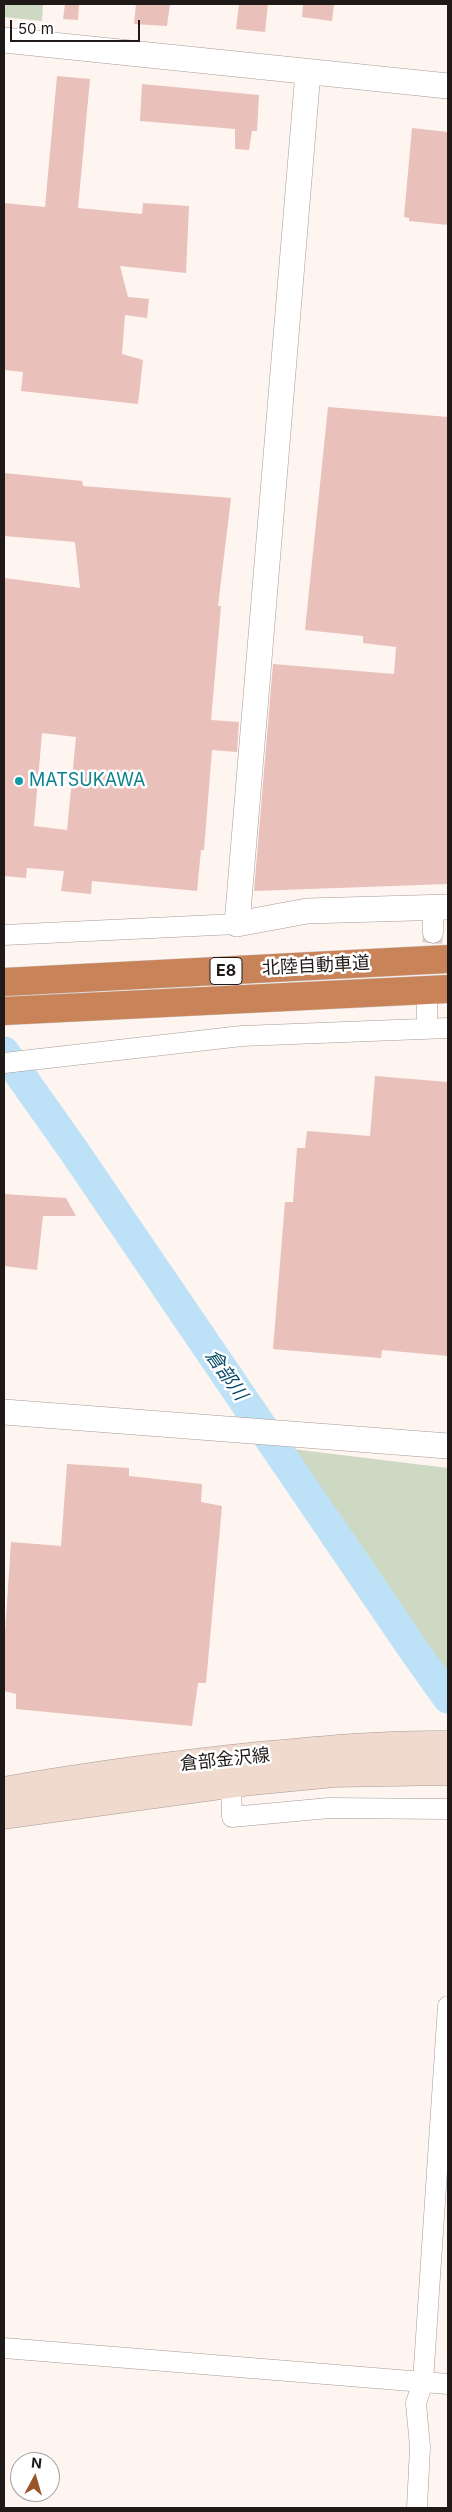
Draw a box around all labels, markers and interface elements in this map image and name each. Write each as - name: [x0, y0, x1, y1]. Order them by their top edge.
- scale bar: [12, 10, 142, 42]
- text: 50 m: [18, 19, 54, 38]
- place label: MATSUKAWA: [29, 770, 145, 792]
- marker: MATSUKAWA: [13, 775, 25, 787]
- street label: 北陸自動車道: [262, 952, 370, 980]
- road number: E8: [210, 958, 242, 984]
- water label: 倉部川: [200, 1345, 252, 1405]
- street label: 倉部金沢線: [179, 1745, 271, 1775]
- north arrow: [10, 2452, 60, 2502]
- text: N: [30, 2454, 43, 2472]

